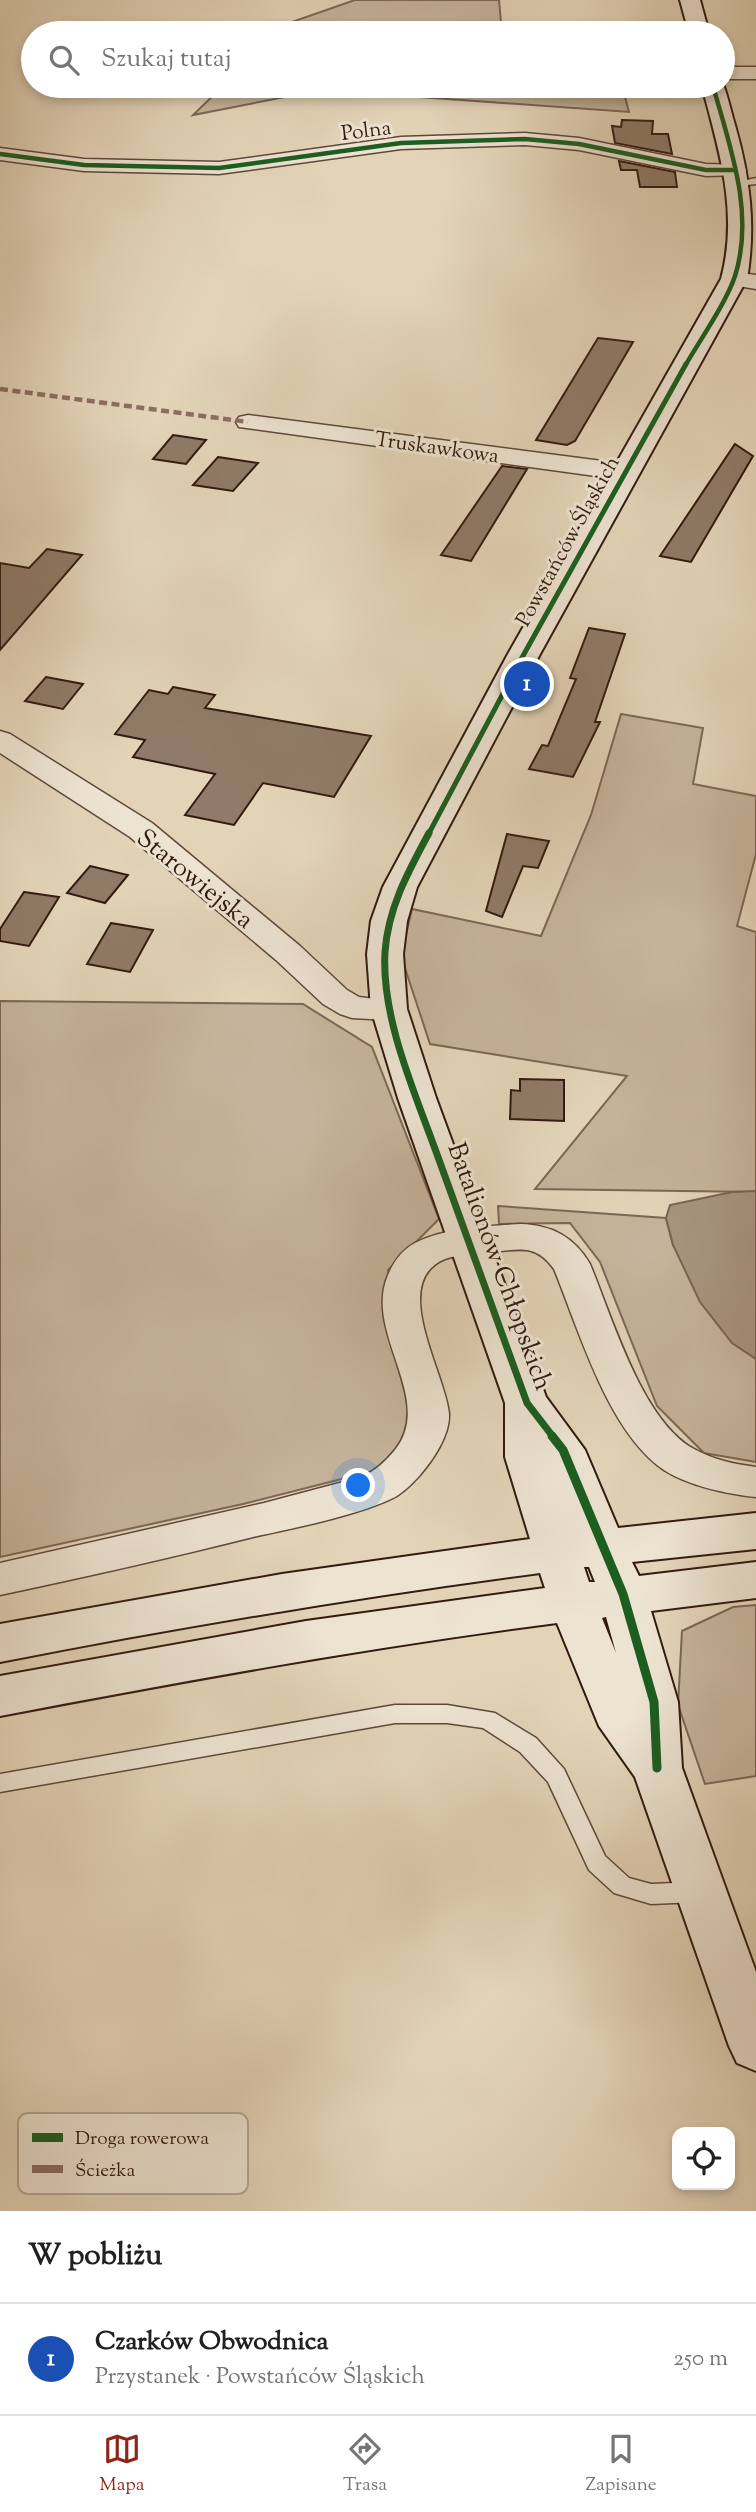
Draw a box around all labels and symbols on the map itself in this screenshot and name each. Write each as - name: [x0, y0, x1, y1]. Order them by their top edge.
- street label: Polna: [339, 114, 393, 150]
- street label: Truskawkowa: [373, 425, 501, 473]
- street label: Powstańców Śląskich: [509, 451, 628, 633]
- pin: 1: [504, 658, 550, 710]
- street label: Starowiejska: [128, 821, 261, 939]
- street label: Batalionów Chłopskich: [437, 1138, 561, 1396]
- your location: [341, 1468, 375, 1502]
- legend: [18, 2113, 248, 2194]
- text: Droga rowerowa: [75, 2126, 209, 2153]
- text: Ścieżka: [75, 2158, 136, 2185]

